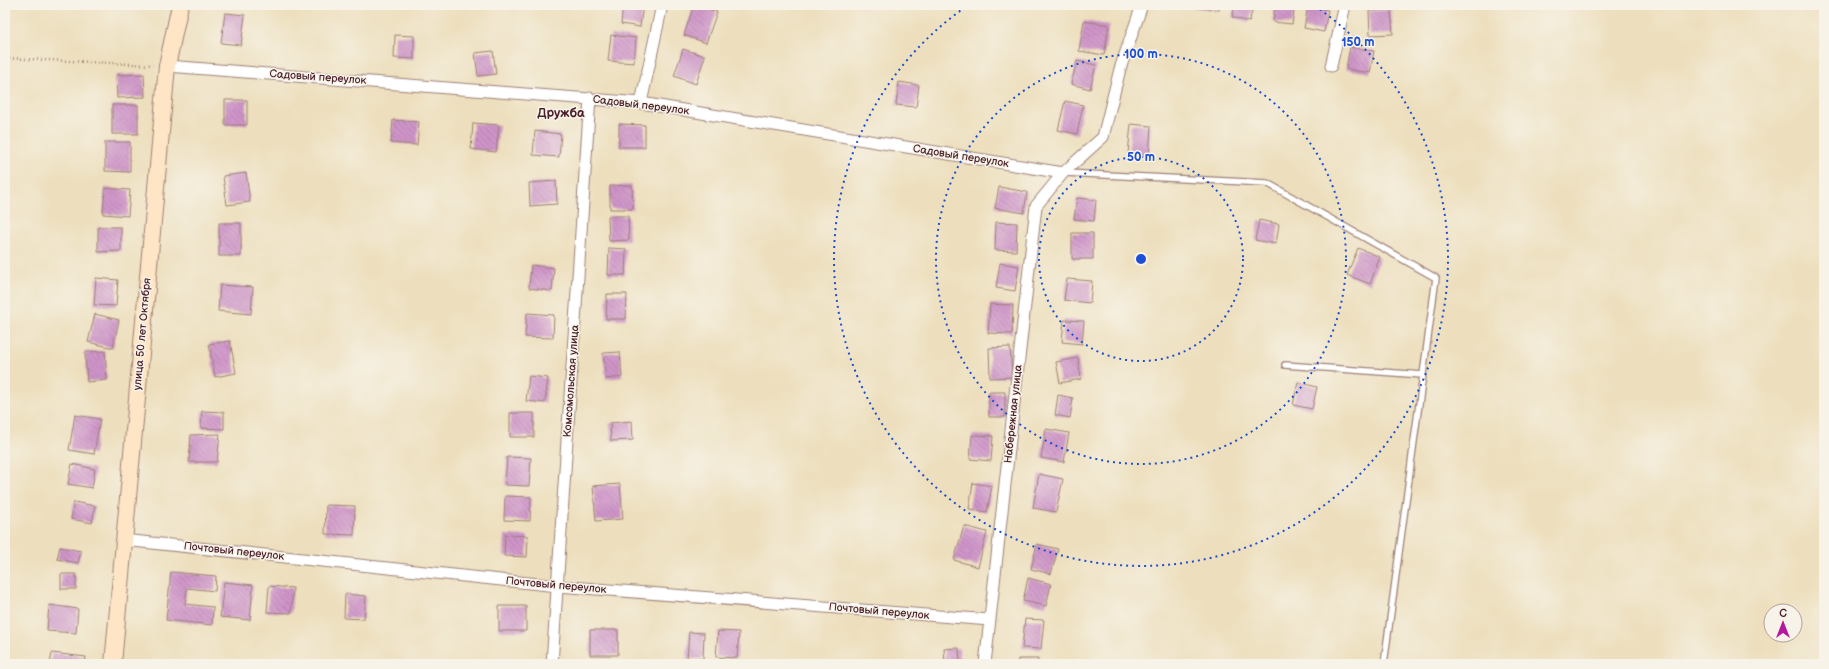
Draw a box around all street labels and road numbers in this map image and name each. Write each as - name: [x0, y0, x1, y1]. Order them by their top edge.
- street label: Садовый переулок: [269, 67, 367, 87]
- street label: Садовый переулок: [592, 93, 690, 117]
- street label: Садовый переулок: [912, 142, 1010, 170]
- street label: улица 50 лет Октября: [131, 277, 153, 391]
- street label: Комсомольская улица: [561, 324, 581, 438]
- street label: Набережная улица: [1001, 364, 1025, 464]
- street label: Почтовый переулок: [183, 539, 285, 563]
- street label: Почтовый переулок: [505, 574, 607, 596]
- street label: Почтовый переулок: [828, 600, 930, 622]

